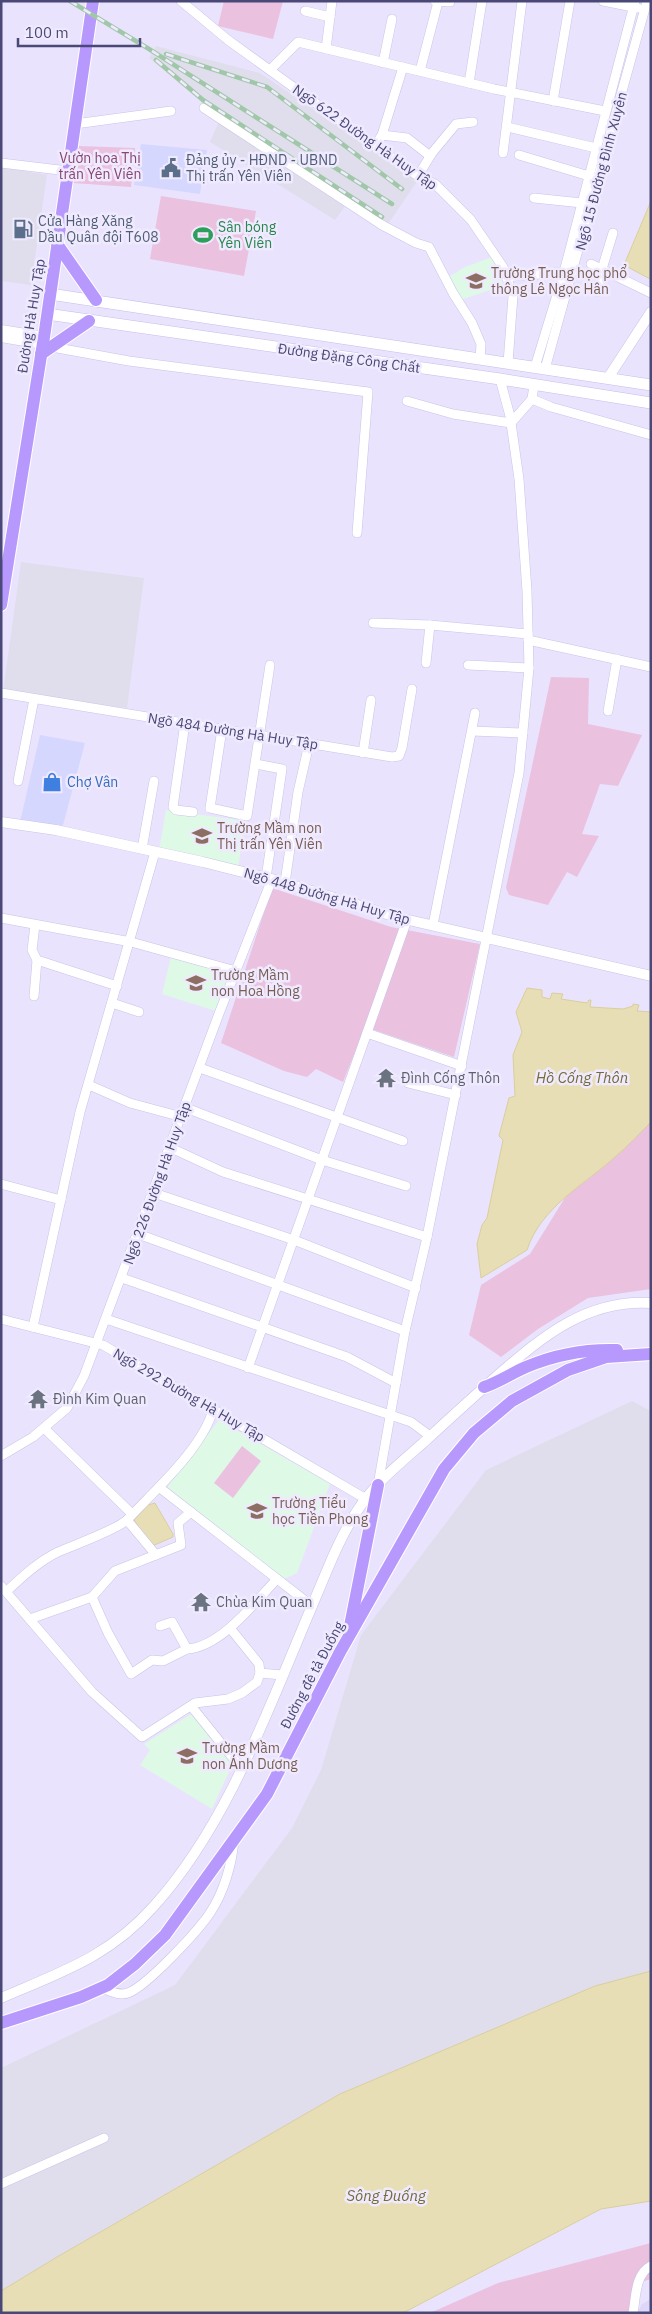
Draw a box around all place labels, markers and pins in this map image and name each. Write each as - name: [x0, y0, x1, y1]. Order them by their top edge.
- place label: Đảng ủy - HĐND - UBND Thị trấn Yên Viên: [186, 151, 337, 185]
- public building icon: Đảng ủy - HĐND - UBND Thị trấn Yên Viên: [160, 157, 182, 179]
- place label: Cửa Hàng Xăng Dầu Quân đội T608: [38, 212, 159, 246]
- fuel station icon: Cửa Hàng Xăng Dầu Quân đội T608: [12, 218, 34, 240]
- place label: Sân bóng Yên Viên: [218, 218, 277, 252]
- sports icon: Sân bóng Yên Viên: [192, 224, 214, 246]
- place label: Trường Trung học phổ thông Lê Ngọc Hân: [491, 264, 627, 298]
- school or university icon: Trường Trung học phổ thông Lê Ngọc Hân: [465, 270, 487, 292]
- shop icon: Chợ Vân: [41, 771, 63, 793]
- place label: Chợ Vân: [67, 773, 118, 791]
- place label: Trường Mầm non Thị trấn Yên Viên: [217, 819, 323, 853]
- school or university icon: Trường Mầm non Thị trấn Yên Viên: [191, 825, 213, 847]
- place label: Trường Mầm non Hoa Hồng: [211, 966, 300, 1000]
- school or university icon: Trường Mầm non Hoa Hồng: [185, 972, 207, 994]
- temple icon: Đình Cống Thôn: [375, 1067, 397, 1089]
- place label: Đình Cống Thôn: [401, 1069, 500, 1087]
- temple icon: Đình Kim Quan: [27, 1388, 49, 1410]
- place label: Đình Kim Quan: [53, 1390, 146, 1408]
- place label: Trường Tiểu học Tiền Phong: [272, 1494, 369, 1528]
- school or university icon: Trường Tiểu học Tiền Phong: [246, 1500, 268, 1522]
- temple icon: Chùa Kim Quan: [190, 1591, 212, 1613]
- place label: Chùa Kim Quan: [216, 1593, 313, 1611]
- place label: Trường Mầm non Ánh Dương: [202, 1739, 298, 1773]
- school or university icon: Trường Mầm non Ánh Dương: [176, 1745, 198, 1767]

